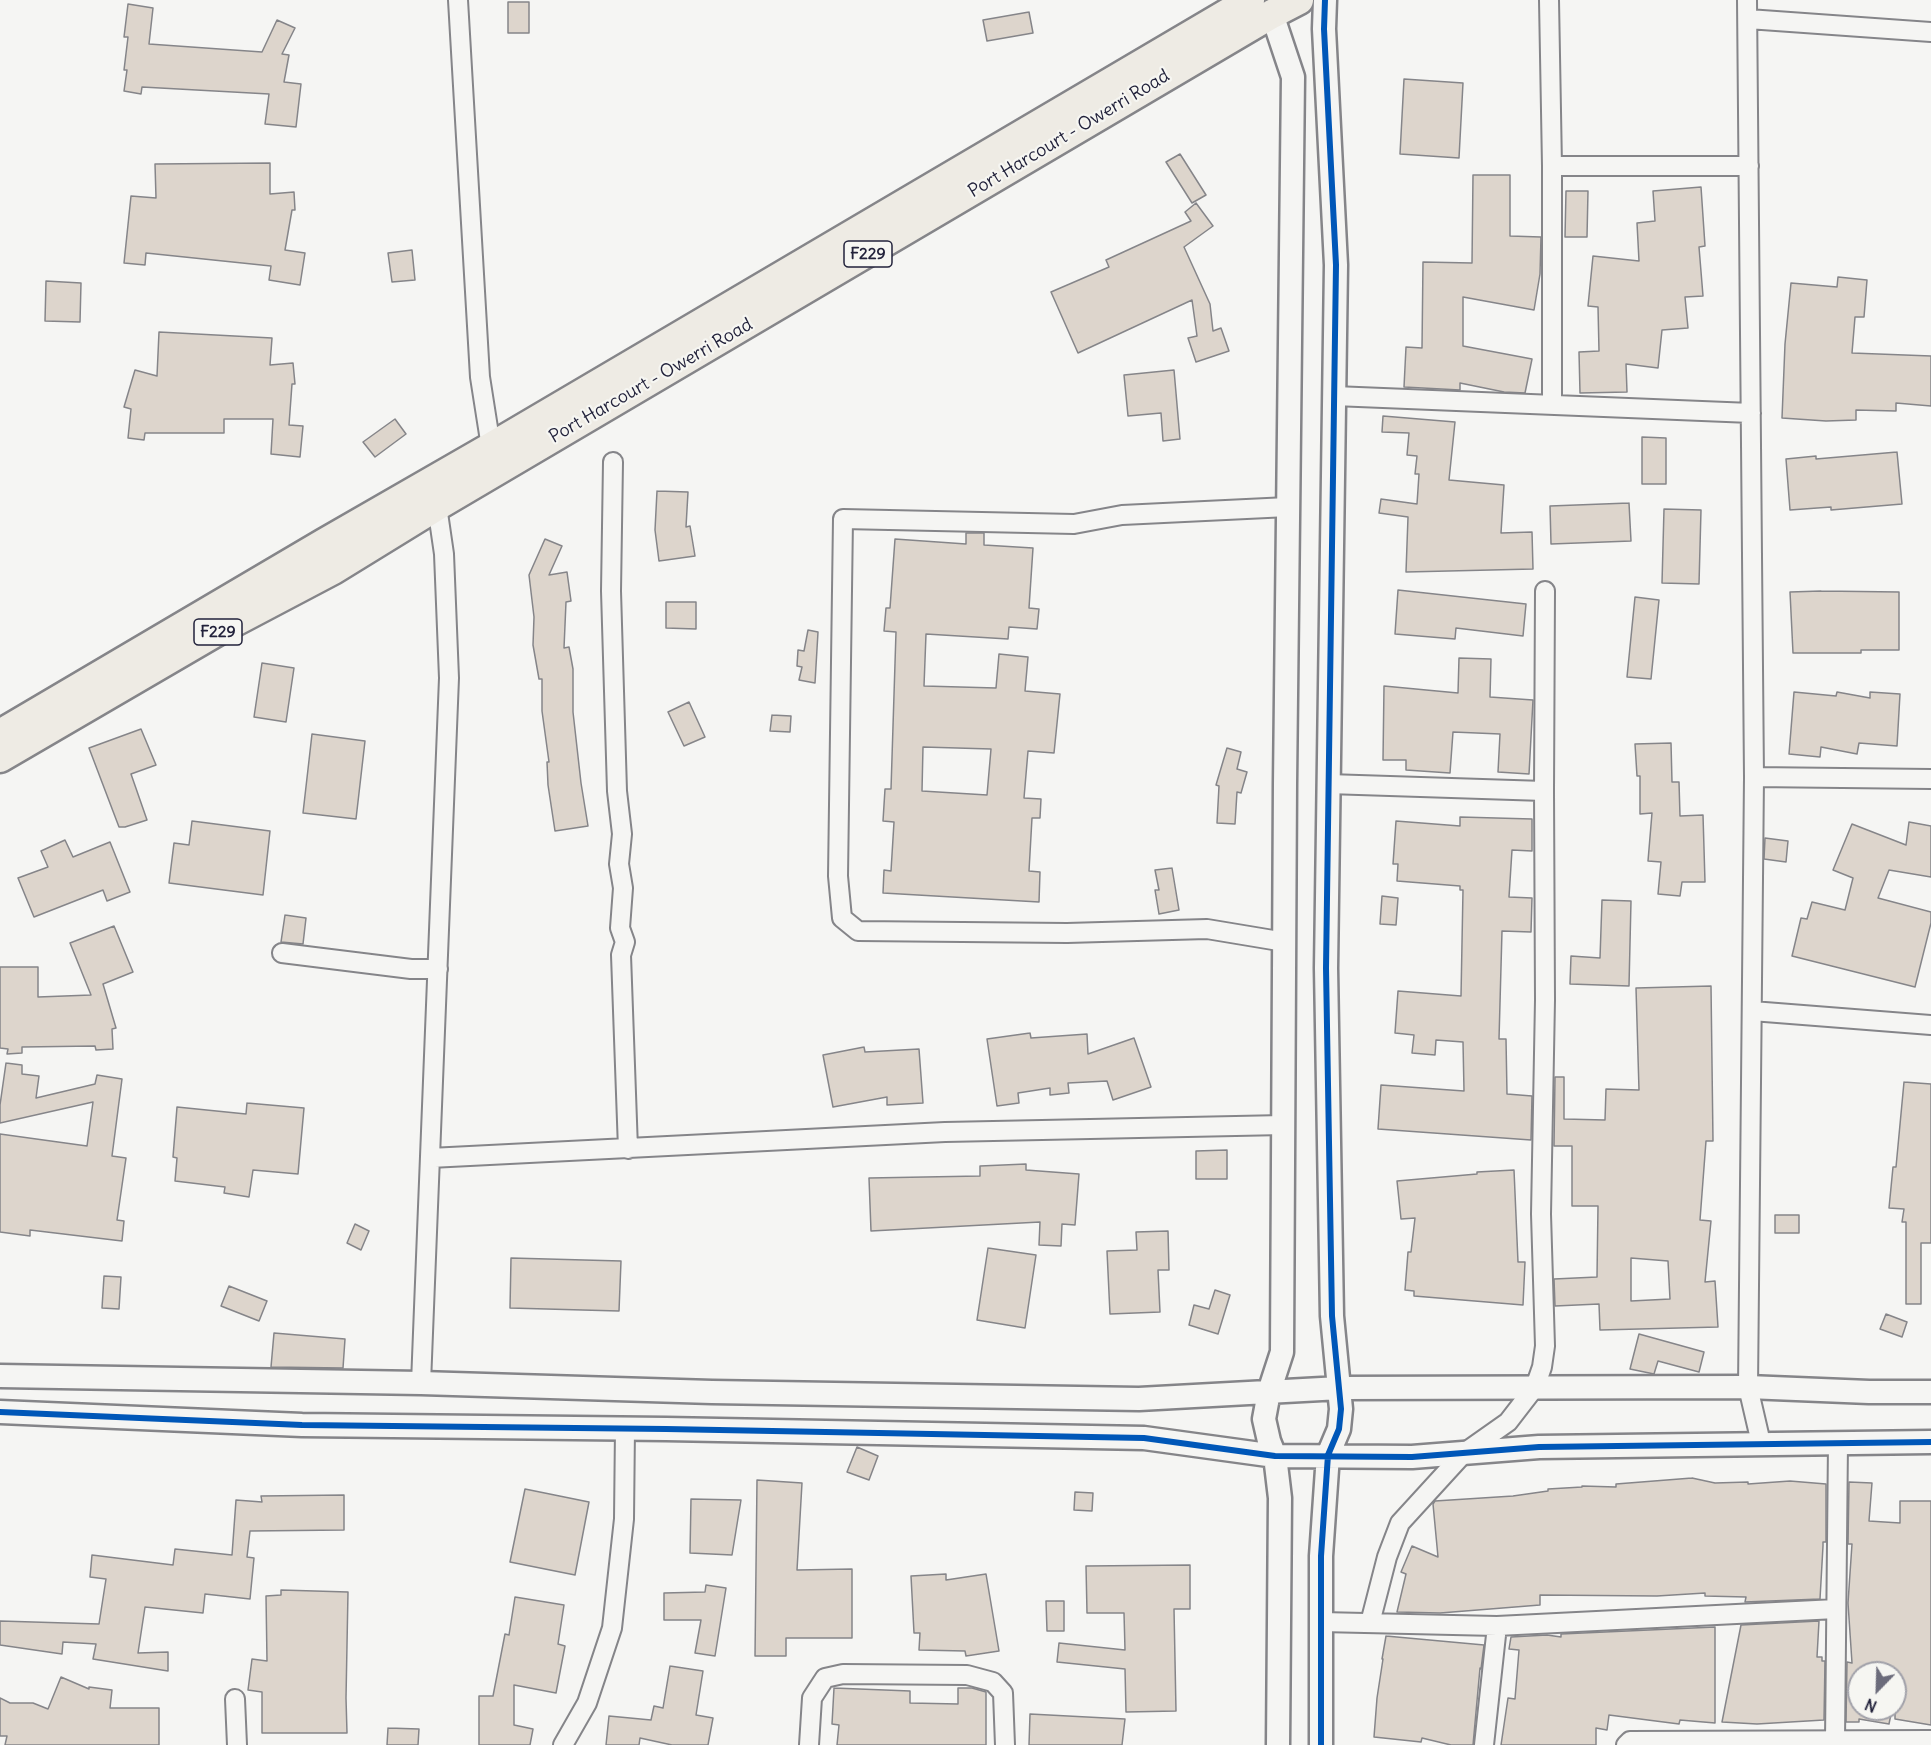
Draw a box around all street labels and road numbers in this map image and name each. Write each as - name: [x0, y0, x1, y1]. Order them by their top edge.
- street label: Port Harcourt - Owerri Road: [964, 65, 1174, 203]
- road number: F229: [844, 241, 892, 267]
- street label: Port Harcourt - Owerri Road: [546, 314, 756, 448]
- road number: F229: [194, 619, 242, 645]

